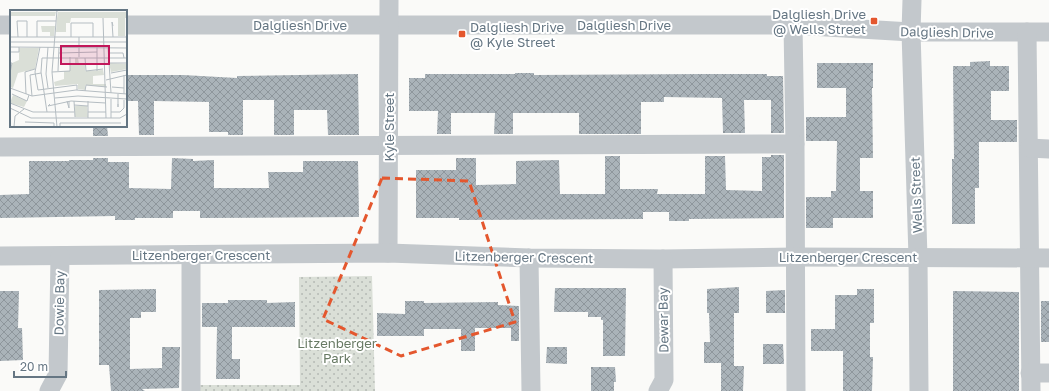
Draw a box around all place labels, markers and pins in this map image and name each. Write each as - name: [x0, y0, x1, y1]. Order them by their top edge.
- place label: Dalgliesh Drive @ Wells Street: [772, 6, 866, 37]
- marker: Dalgliesh Drive @ Wells Street: [869, 16, 879, 26]
- place label: Dalgliesh Drive @ Kyle Street: [470, 19, 564, 50]
- marker: Dalgliesh Drive @ Kyle Street: [457, 29, 467, 39]

